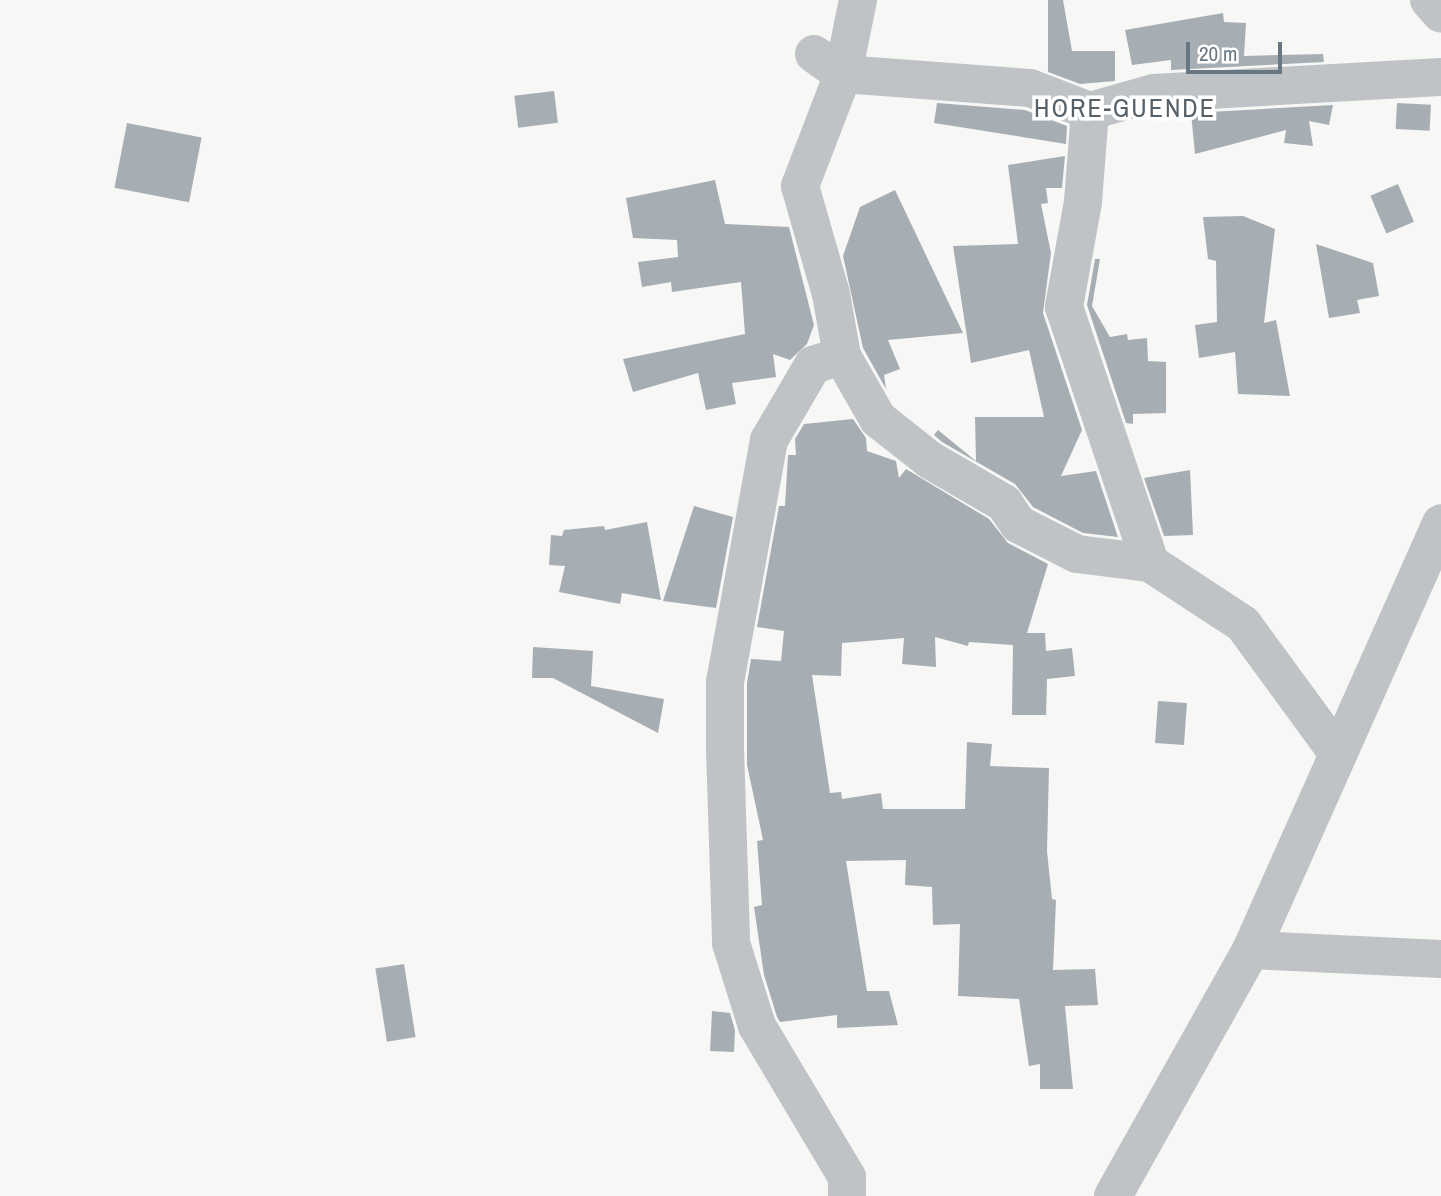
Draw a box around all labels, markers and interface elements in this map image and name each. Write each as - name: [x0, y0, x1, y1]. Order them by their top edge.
- scale bar: [1189, 28, 1285, 72]
- text: 20 m: [1199, 39, 1237, 68]
- district label: HORE-GUENDE: [1035, 92, 1215, 124]

